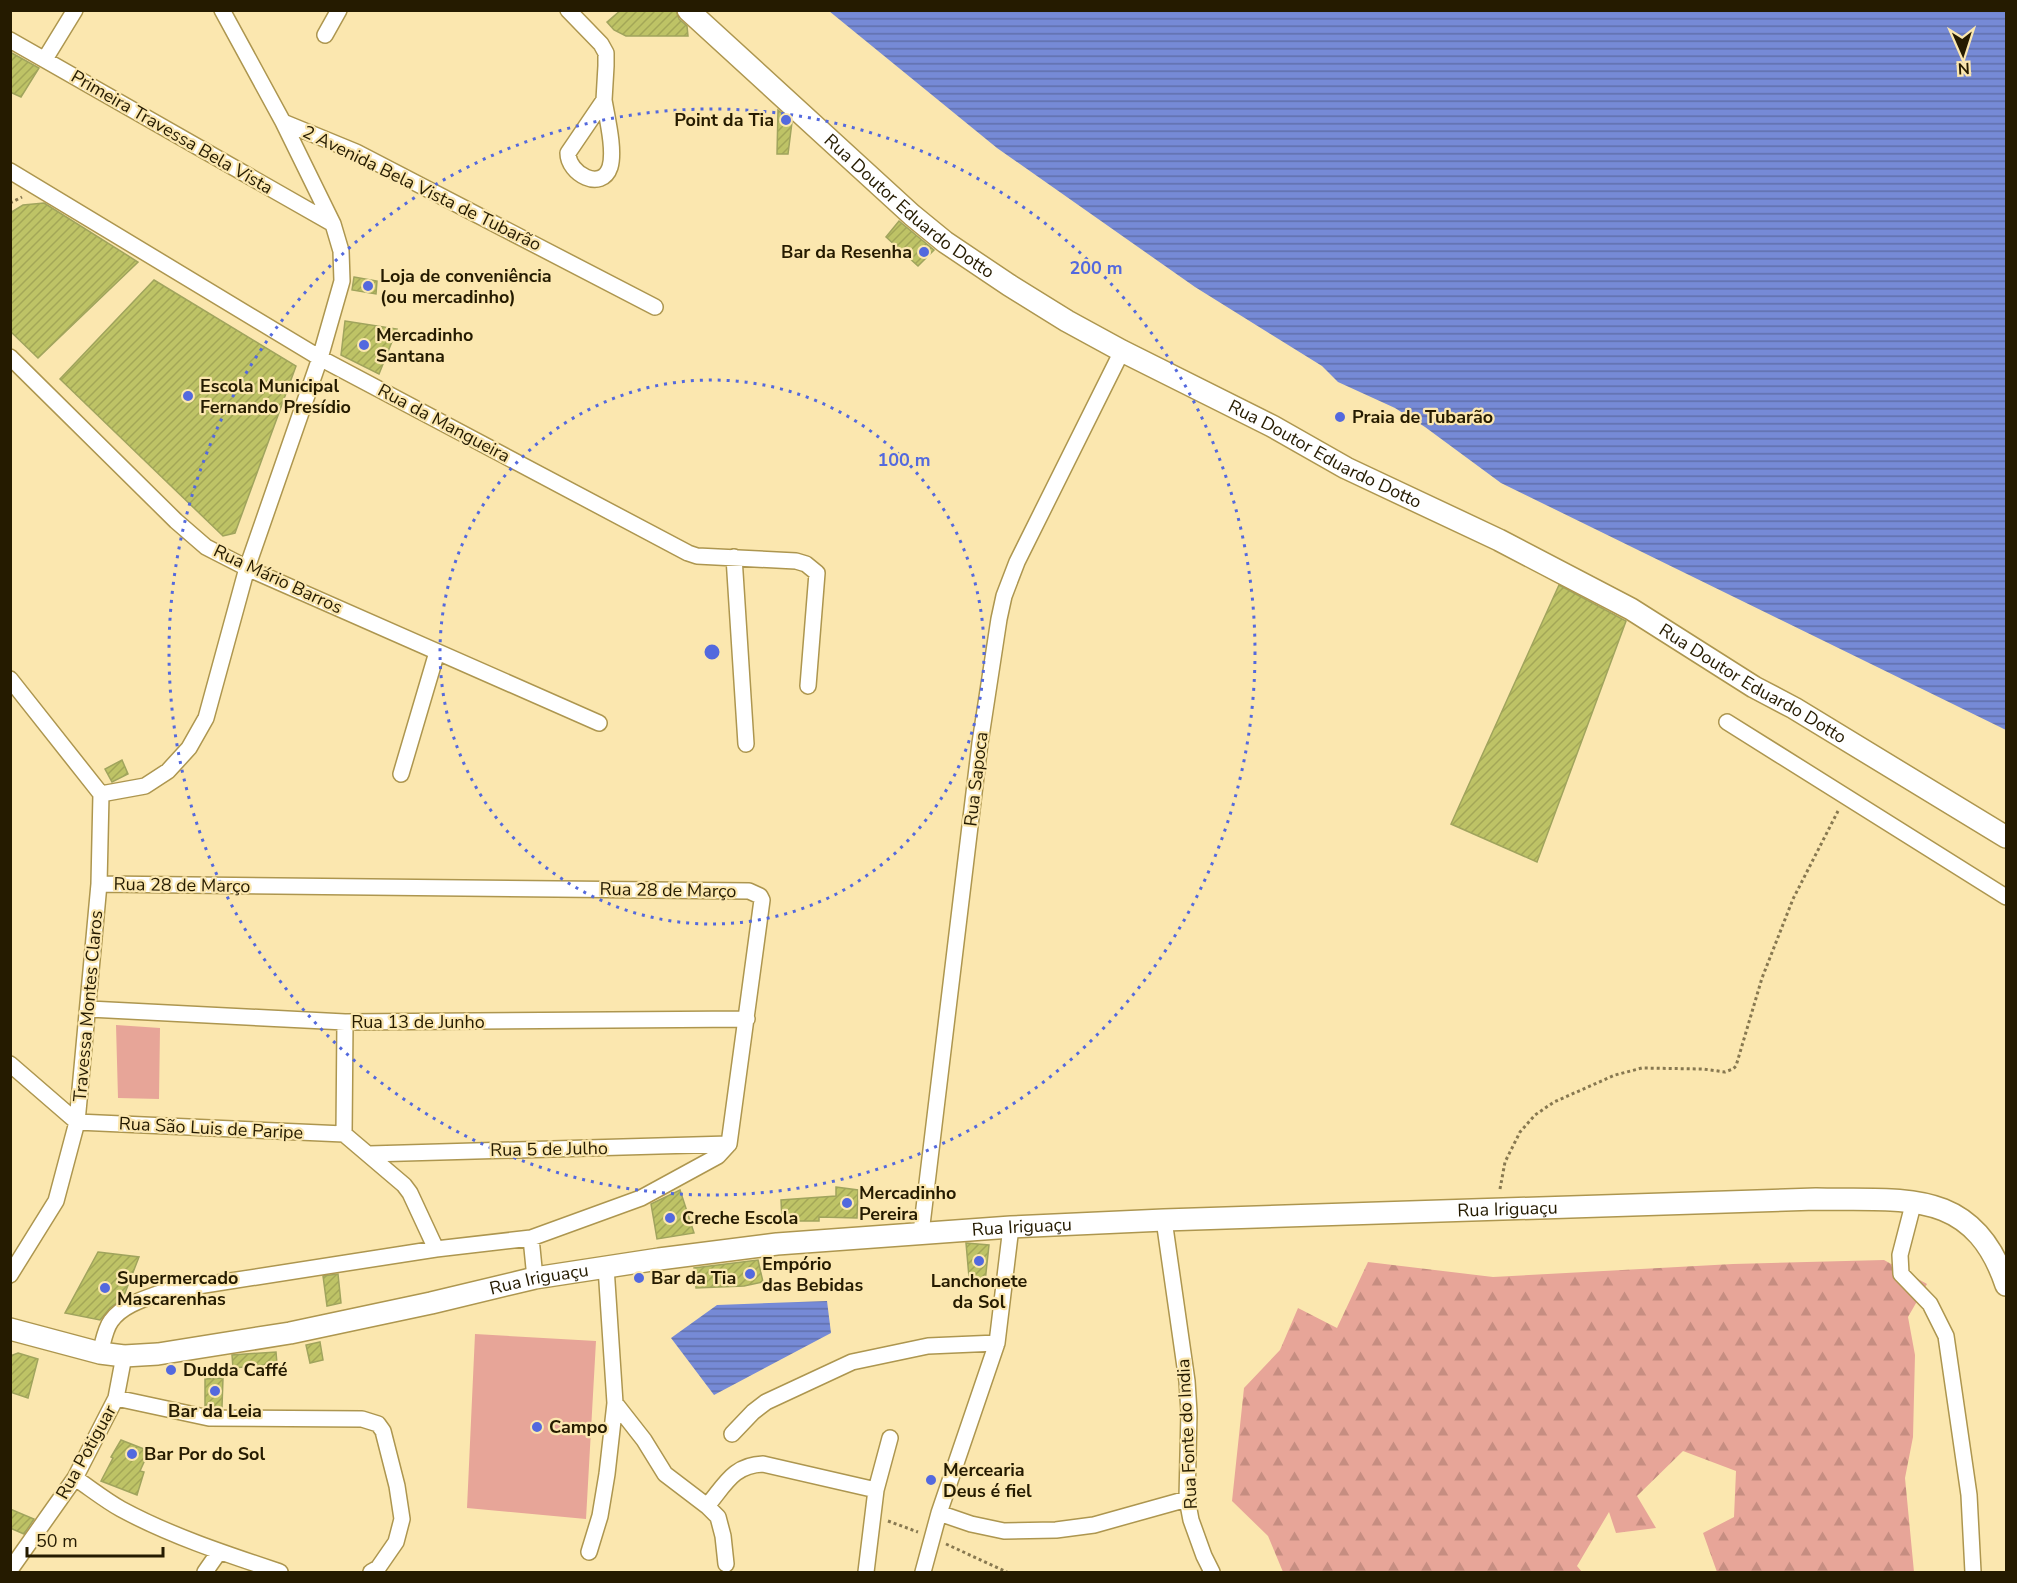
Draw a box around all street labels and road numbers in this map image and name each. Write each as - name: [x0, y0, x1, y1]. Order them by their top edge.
- street label: Primeira Travessa Bela Vista: [67, 64, 277, 200]
- street label: 2 Avenida Bela Vista de Tubarão: [299, 120, 545, 256]
- street label: Rua Doutor Eduardo Dotto: [819, 128, 999, 284]
- street label: Rua da Mangueira: [374, 378, 514, 468]
- street label: Rua Doutor Eduardo Dotto: [1224, 394, 1426, 514]
- street label: Rua Mário Barros: [210, 539, 346, 619]
- street label: Rua Doutor Eduardo Dotto: [1655, 618, 1851, 749]
- street label: Rua Sapoca: [958, 730, 994, 828]
- street label: Rua 28 de Março: [113, 872, 251, 898]
- street label: Rua 28 de Março: [599, 877, 737, 903]
- street label: Travessa Montes Claros: [68, 909, 108, 1103]
- street label: Rua 13 de Junho: [351, 1010, 485, 1034]
- street label: Rua São Luis de Paripe: [118, 1111, 304, 1145]
- street label: Rua 5 de Julho: [490, 1136, 608, 1162]
- street label: Rua Iriguaçu: [1457, 1195, 1558, 1223]
- street label: Rua Iriguaçu: [971, 1212, 1072, 1242]
- street label: Rua Iriguaçu: [487, 1258, 590, 1300]
- street label: Rua Fonte do India: [1171, 1358, 1203, 1510]
- street label: Rua Potiguar: [50, 1400, 122, 1503]

